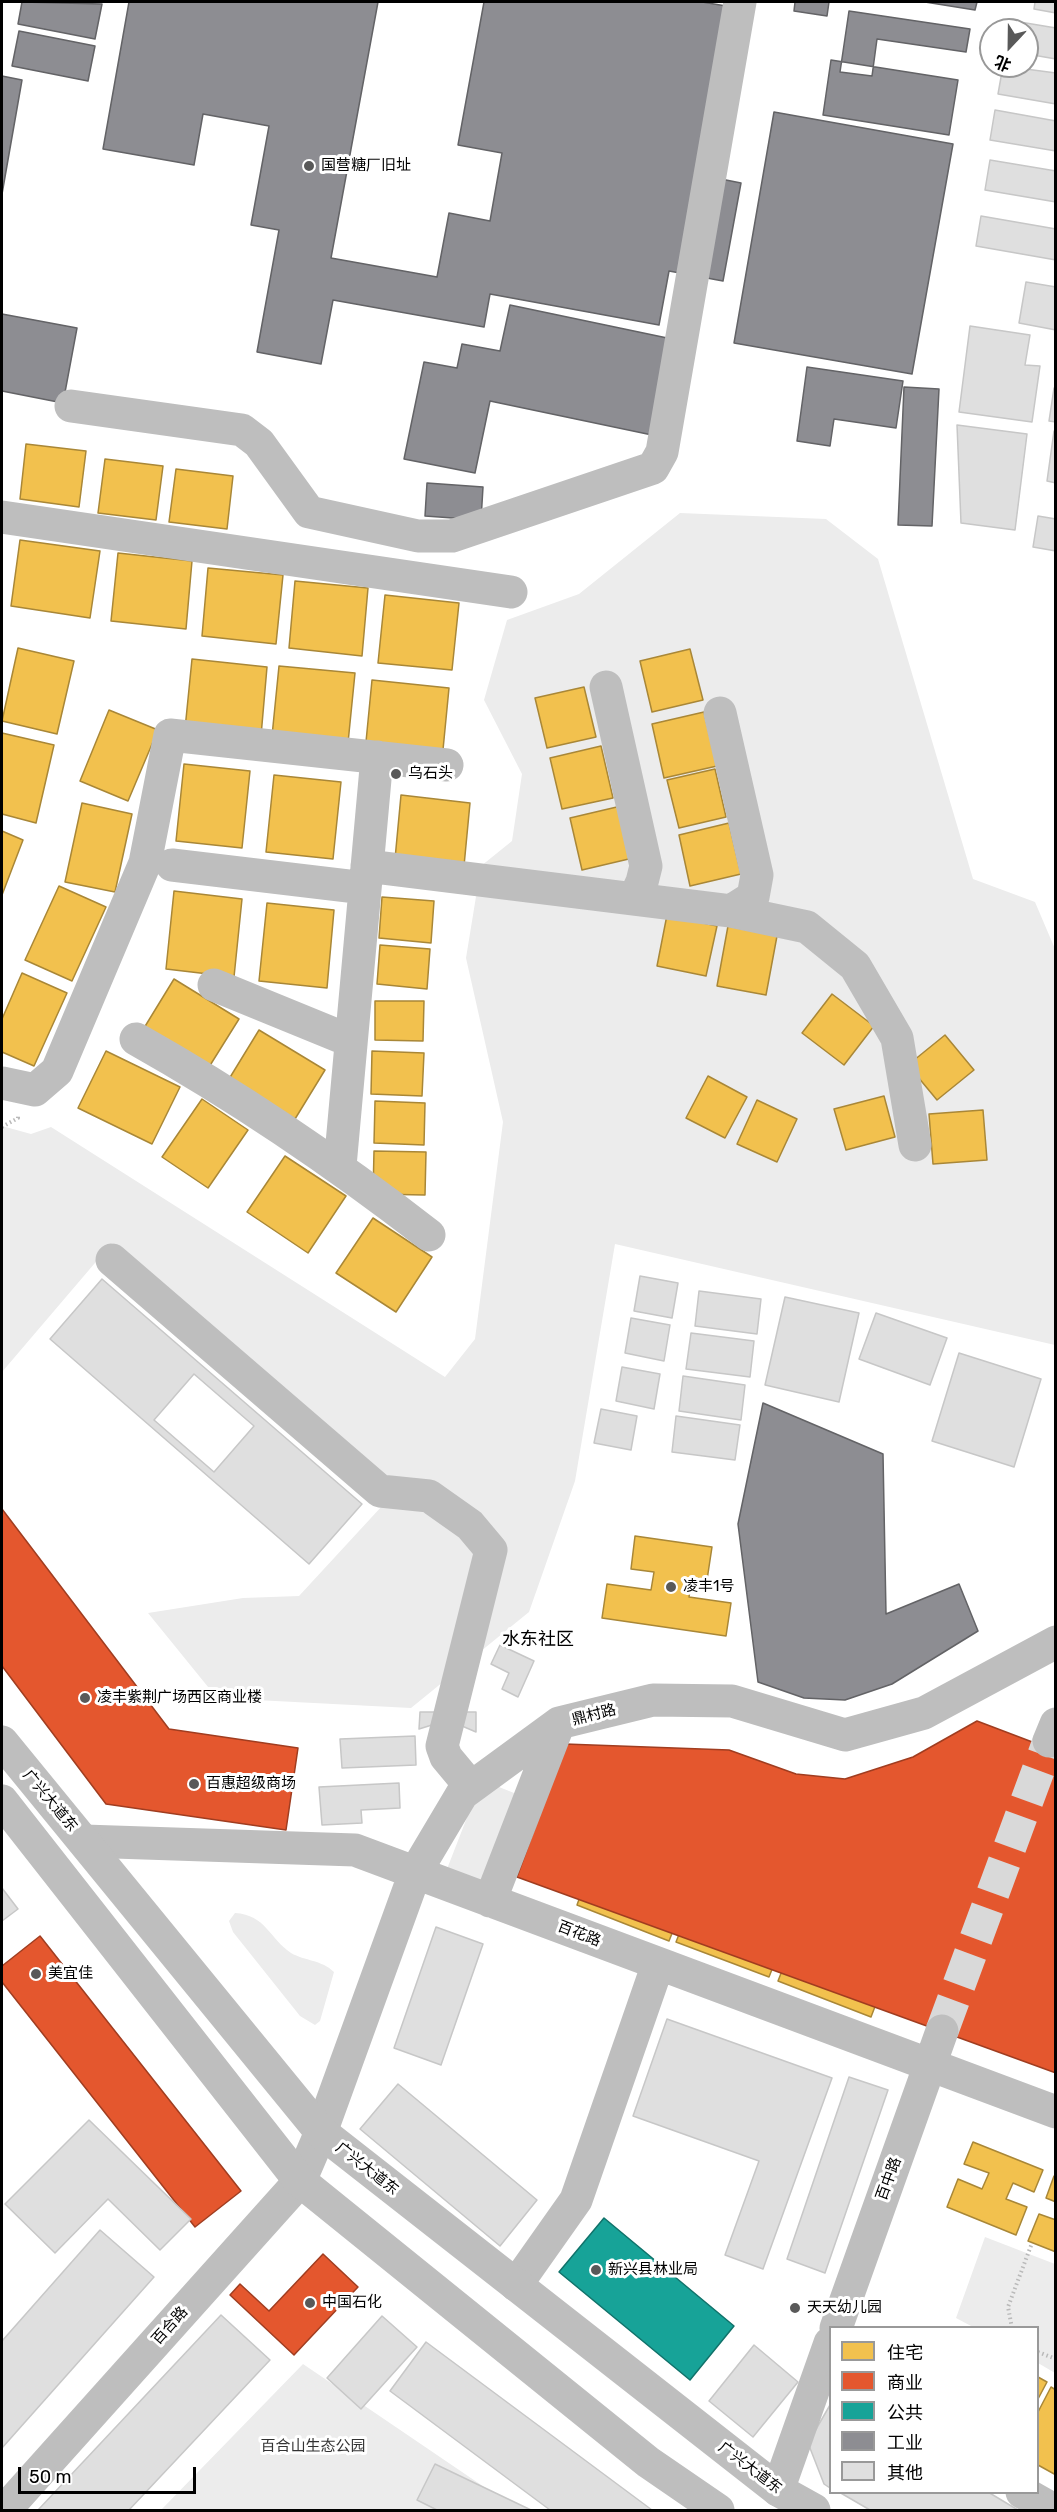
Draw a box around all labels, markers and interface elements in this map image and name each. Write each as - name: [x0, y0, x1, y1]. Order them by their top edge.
- north arrow: [979, 18, 1039, 78]
- text: 北: [992, 51, 1014, 75]
- place label: 国营糖厂旧址: [321, 157, 411, 175]
- marker: 国营糖厂旧址: [302, 159, 316, 173]
- place label: 乌石头: [408, 765, 453, 783]
- marker: 乌石头: [389, 767, 403, 781]
- place label: 凌丰1号: [683, 1578, 734, 1596]
- marker: 凌丰1号: [664, 1580, 678, 1594]
- district label: 水东社区: [502, 1629, 574, 1651]
- place label: 凌丰紫荆广场西区商业楼: [97, 1689, 262, 1707]
- marker: 凌丰紫荆广场西区商业楼: [78, 1691, 92, 1705]
- street label: 鼎村路: [570, 1701, 618, 1729]
- street label: 广兴大道东: [19, 1766, 81, 1836]
- place label: 百惠超级商场: [206, 1775, 296, 1793]
- marker: 百惠超级商场: [187, 1777, 201, 1791]
- street label: 百花路: [555, 1918, 603, 1950]
- place label: 美宜佳: [48, 1965, 93, 1983]
- marker: 美宜佳: [29, 1967, 43, 1981]
- street label: 广兴大道东: [332, 2139, 402, 2199]
- street label: 百中路: [873, 2155, 905, 2203]
- place label: 新兴县林业局: [608, 2261, 698, 2279]
- marker: 新兴县林业局: [589, 2263, 603, 2277]
- place label: 中国石化: [322, 2294, 382, 2312]
- marker: 中国石化: [303, 2296, 317, 2310]
- place label: 天天幼儿园: [807, 2299, 882, 2317]
- marker: 天天幼儿园: [788, 2301, 802, 2315]
- street label: 百合路: [148, 2303, 192, 2349]
- legend: [829, 2326, 1039, 2494]
- text: 住宅: [887, 2342, 923, 2364]
- text: 商业: [887, 2372, 923, 2394]
- text: 公共: [887, 2402, 923, 2424]
- text: 工业: [887, 2432, 923, 2454]
- park label: 百合山生态公园: [261, 2438, 365, 2456]
- street label: 广兴大道东: [715, 2438, 785, 2498]
- scale bar: [21, 2455, 200, 2493]
- text: 其他: [887, 2462, 923, 2484]
- text: 50 m: [29, 2466, 72, 2488]

